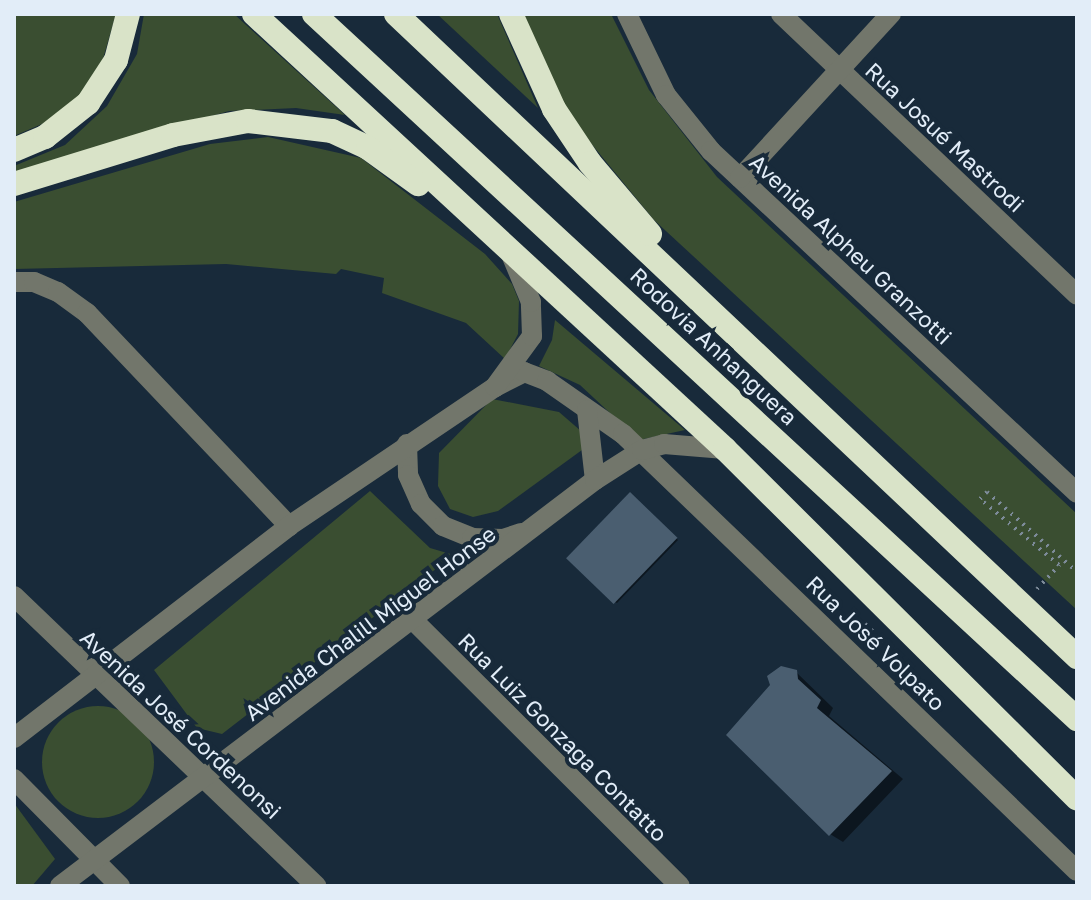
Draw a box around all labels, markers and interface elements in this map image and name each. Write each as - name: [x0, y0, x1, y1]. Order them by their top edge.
- street label: Rua Josué Mastrodi: [860, 57, 1030, 217]
- street label: Avenida Alpheu Granzotti: [745, 148, 957, 350]
- street label: Rodovia Anhanguera: [625, 262, 803, 430]
- street label: Avenida Chalill Miguel Honse: [239, 520, 501, 726]
- street label: Rua José Volpato: [801, 570, 951, 716]
- street label: Avenida José Cordenonsi: [75, 624, 287, 824]
- street label: Rua Luiz Gonzaga Contatto: [453, 627, 673, 847]

